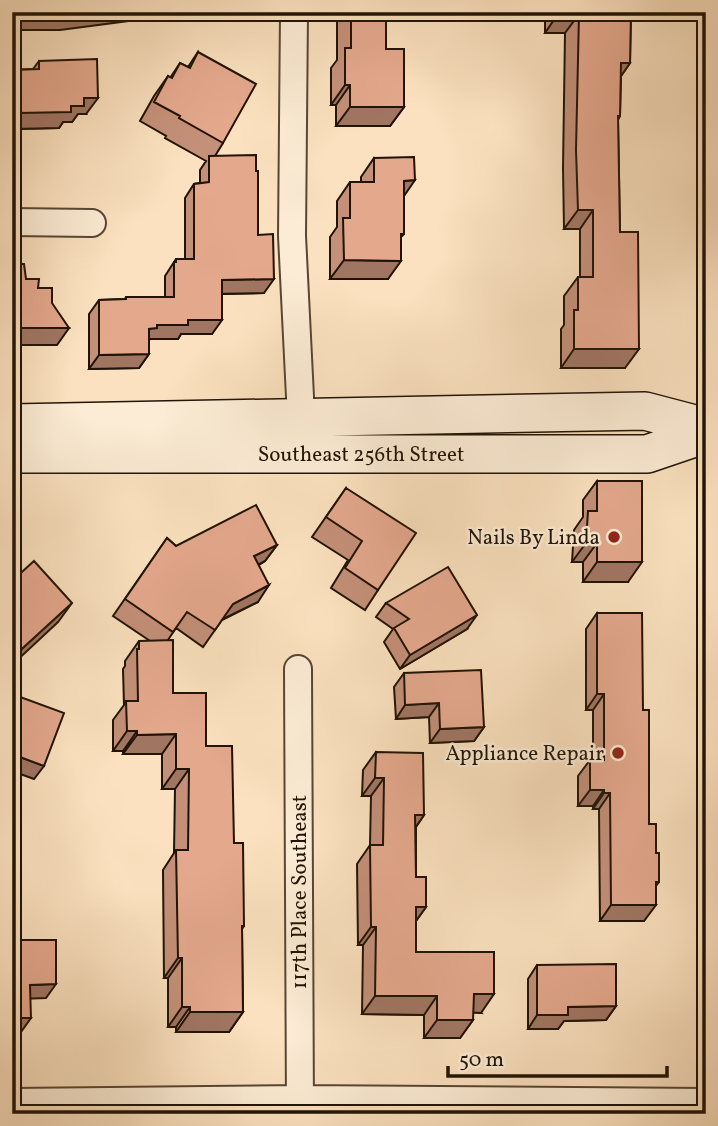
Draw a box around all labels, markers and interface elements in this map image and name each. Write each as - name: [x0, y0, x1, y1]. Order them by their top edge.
- street label: Southeast 256th Street: [258, 441, 464, 470]
- place label: Nails By Linda: [467, 524, 600, 553]
- marker: Nails By Linda: [606, 529, 622, 545]
- place label: Appliance Repair: [446, 740, 604, 769]
- marker: Appliance Repair: [610, 745, 626, 761]
- street label: 117th Place Southeast: [286, 795, 315, 989]
- scale bar: [448, 1035, 667, 1079]
- text: 50 m: [459, 1046, 504, 1075]

